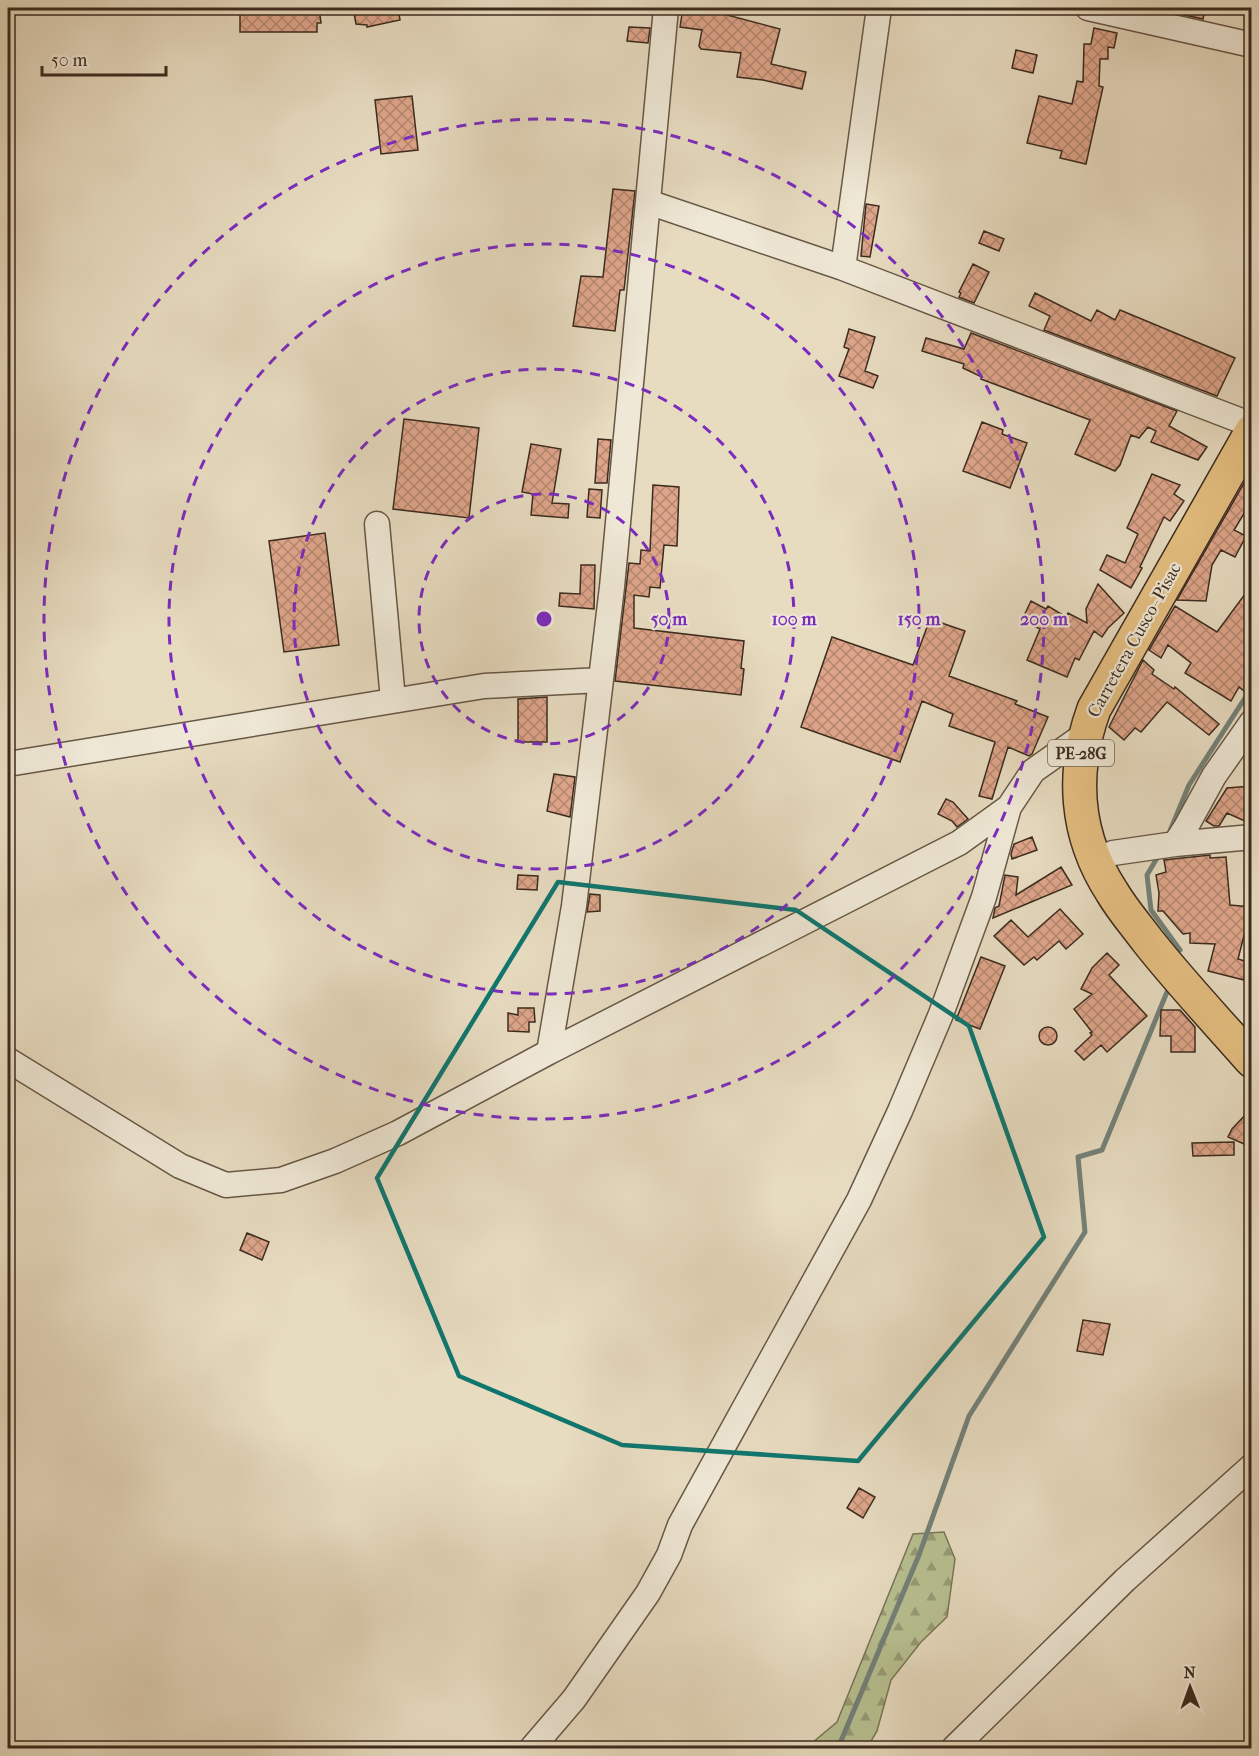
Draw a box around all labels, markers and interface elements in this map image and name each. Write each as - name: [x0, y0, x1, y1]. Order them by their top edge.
- scale bar: [42, 39, 166, 77]
- text: 50 m: [51, 50, 88, 71]
- street label: Carretera Cusco- Pisac: [1083, 559, 1186, 721]
- centre of rings: [534, 609, 554, 629]
- text: 50 m: [651, 609, 688, 630]
- text: 100 m: [771, 609, 818, 630]
- text: 150 m: [898, 609, 941, 630]
- text: 200 m: [1020, 609, 1069, 630]
- road number: PE-28G: [1048, 740, 1114, 766]
- north arrow: [1160, 1657, 1220, 1717]
- text: N: [1184, 1663, 1197, 1682]

